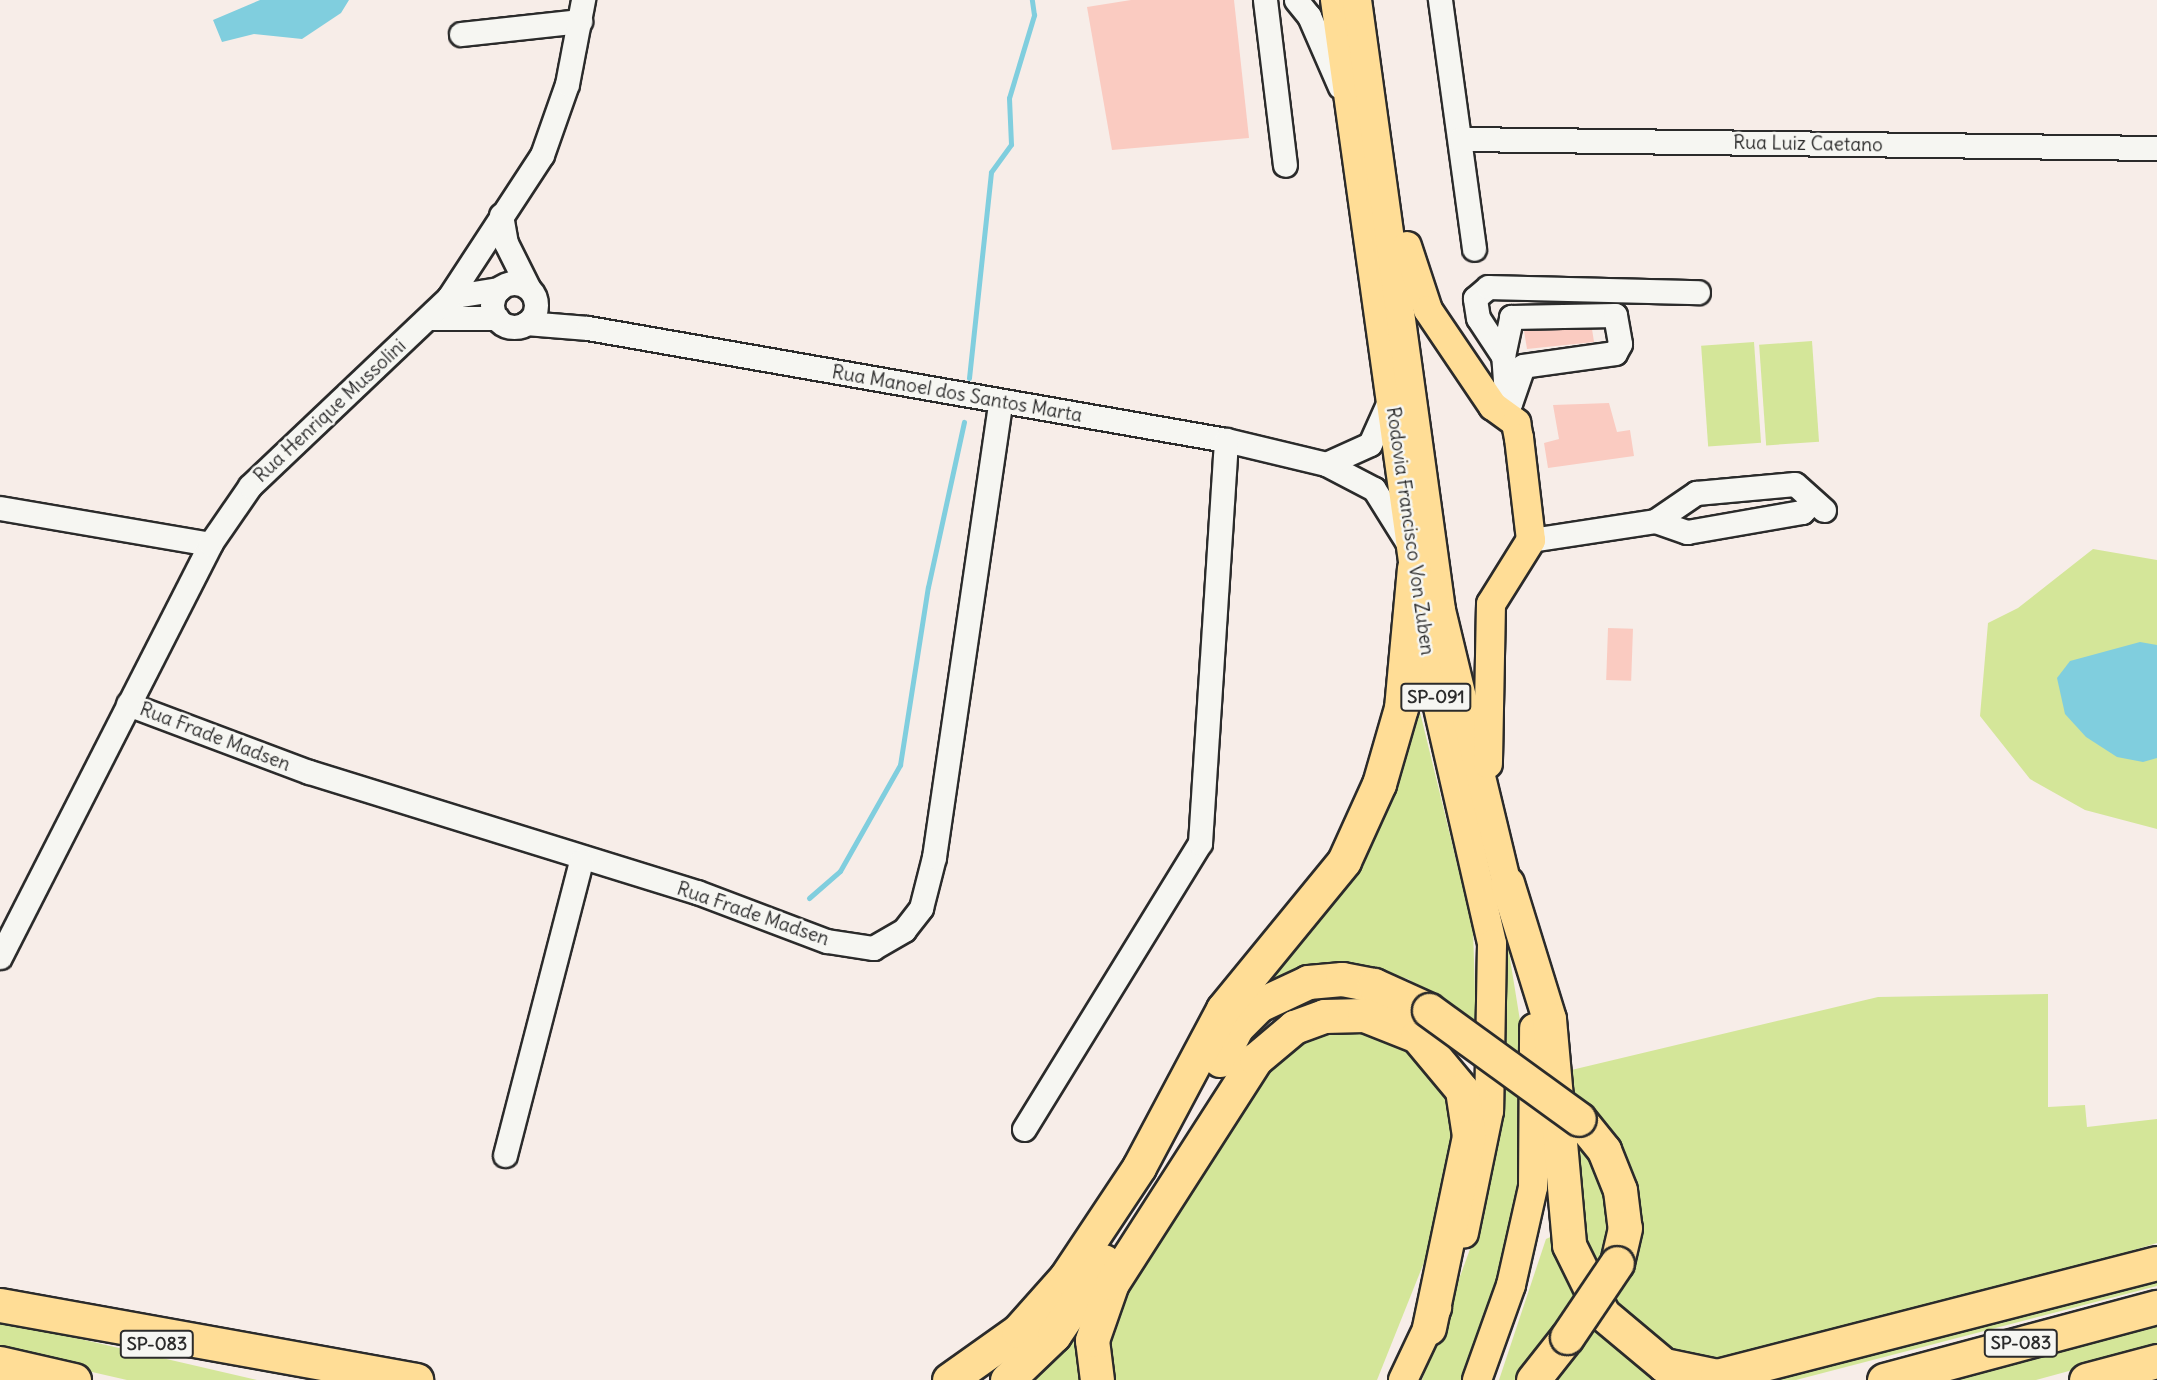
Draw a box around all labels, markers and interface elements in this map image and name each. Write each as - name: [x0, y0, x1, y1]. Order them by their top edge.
- street label: Rua Luiz Caetano: [1733, 131, 1883, 157]
- street label: Rua Henrique Mussolini: [249, 335, 411, 487]
- street label: Rua Manoel dos Santos Marta: [830, 361, 1084, 427]
- street label: Rodovia Francisco Von Zuben: [1381, 405, 1439, 657]
- road number: SP-091: [1399, 682, 1473, 712]
- street label: Rua Frade Madsen: [136, 698, 294, 776]
- street label: Rua Frade Madsen: [674, 877, 832, 951]
- road number: SP-083: [1982, 1328, 2060, 1358]
- road number: SP-083: [118, 1330, 196, 1358]

